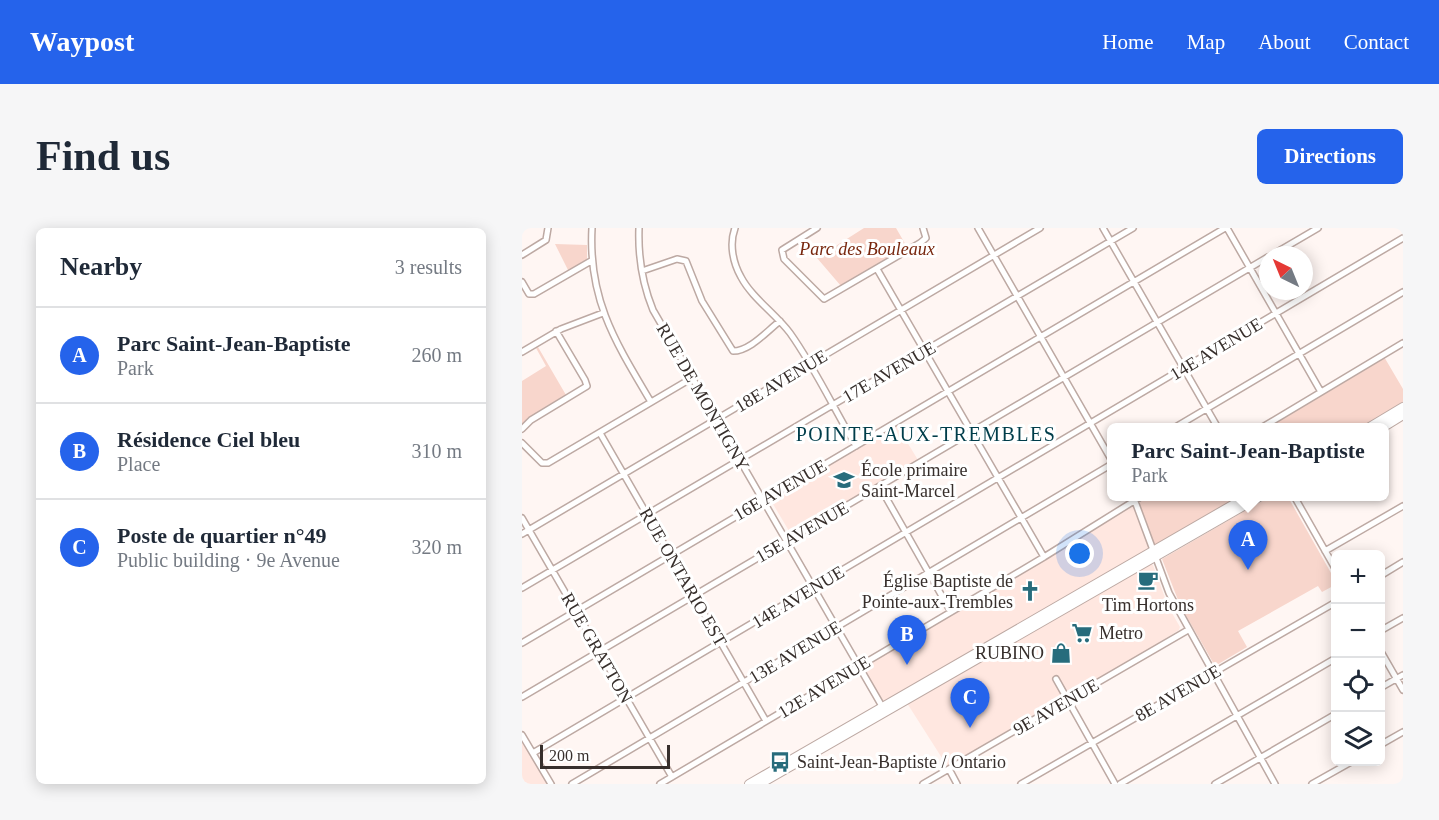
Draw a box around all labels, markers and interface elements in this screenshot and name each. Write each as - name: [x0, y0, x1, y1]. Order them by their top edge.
- text: Waypost: [30, 26, 134, 57]
- text: Home: [1102, 30, 1154, 54]
- text: Map: [1187, 30, 1225, 54]
- text: About: [1258, 30, 1311, 54]
- text: Contact: [1344, 30, 1409, 54]
- button: Directions: [1257, 129, 1403, 184]
- text: Find us: [36, 133, 170, 179]
- park label: Parc des Bouleaux: [798, 239, 935, 259]
- north arrow: [1259, 246, 1313, 300]
- text: Nearby: [60, 252, 142, 281]
- text: 3 results: [395, 256, 462, 278]
- street label: 14E AVENUE: [1166, 314, 1266, 384]
- street label: RUE DE MONTIGNY: [653, 320, 753, 474]
- text: Parc Saint-Jean-Baptiste: [117, 331, 351, 356]
- street label: 17E AVENUE: [839, 337, 939, 407]
- text: A: [72, 344, 87, 366]
- text: 260 m: [411, 344, 462, 366]
- street label: 18E AVENUE: [731, 346, 831, 416]
- text: Park: [117, 357, 154, 379]
- district label: POINTE-AUX-TREMBLES: [796, 423, 1056, 445]
- popup: [1107, 423, 1389, 501]
- text: Résidence Ciel bleu: [117, 427, 300, 452]
- text: Parc Saint-Jean-Baptiste: [1131, 438, 1365, 463]
- text: B: [73, 440, 86, 462]
- text: 310 m: [411, 440, 462, 462]
- text: Place: [117, 453, 160, 475]
- street label: 16E AVENUE: [730, 455, 830, 525]
- place label: École primaire Saint-Marcel: [861, 459, 967, 501]
- text: Park: [1131, 464, 1168, 486]
- school or university icon: École primaire Saint-Marcel: [832, 468, 856, 492]
- street label: 15E AVENUE: [752, 497, 852, 567]
- street label: RUE ONTARIO EST: [635, 504, 731, 650]
- pin: A: [1228, 520, 1268, 570]
- text: Poste de quartier n°49: [117, 523, 326, 548]
- text: C: [72, 536, 87, 558]
- text: 320 m: [411, 536, 462, 558]
- your location: [1065, 539, 1094, 568]
- text: Public building · 9e Avenue: [117, 549, 340, 571]
- map controls: [1331, 550, 1385, 766]
- button: +: [1331, 550, 1385, 604]
- street label: 14E AVENUE: [748, 562, 848, 632]
- cafe icon: Tim Hortons: [1136, 568, 1160, 592]
- place label: Église Baptiste de Pointe-aux-Trembles: [862, 570, 1013, 612]
- church icon: Église Baptiste de Pointe-aux-Trembles: [1018, 579, 1042, 603]
- street label: RUE GRATTON: [557, 589, 637, 707]
- place label: Tim Hortons: [1102, 595, 1194, 615]
- button: −: [1331, 604, 1385, 658]
- pin: B: [888, 616, 926, 665]
- street label: 13E AVENUE: [745, 617, 845, 687]
- supermarket icon: Metro: [1070, 621, 1094, 645]
- place label: Metro: [1099, 623, 1143, 643]
- shop icon: RUBINO: [1049, 641, 1073, 665]
- place label: RUBINO: [975, 643, 1044, 663]
- street label: 12E AVENUE: [774, 652, 874, 722]
- button: locate: [1331, 658, 1385, 712]
- street label: 8E AVENUE: [1132, 661, 1224, 725]
- street label: 9E AVENUE: [1010, 675, 1102, 739]
- pin: C: [950, 678, 990, 728]
- button: layers: [1331, 712, 1385, 766]
- scale bar: [540, 742, 670, 770]
- text: 200 m: [549, 747, 589, 764]
- bus stop icon: Saint-Jean-Baptiste / Ontario: [768, 750, 792, 774]
- place label: Saint-Jean-Baptiste / Ontario: [797, 752, 1006, 772]

